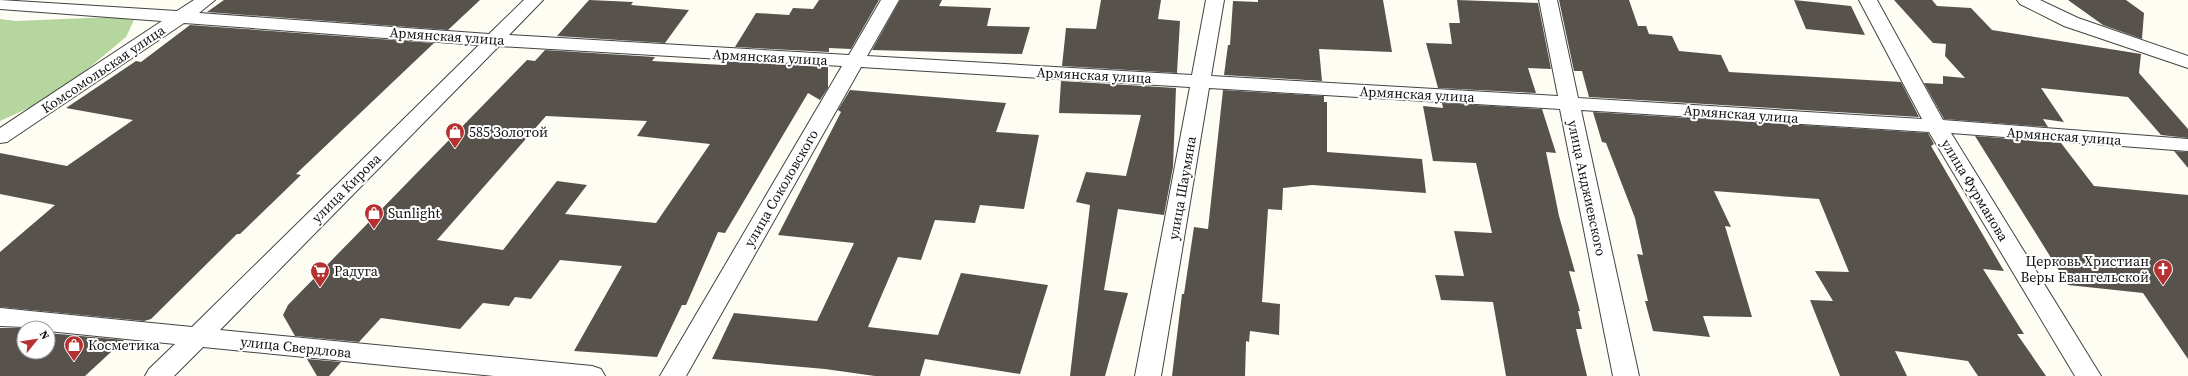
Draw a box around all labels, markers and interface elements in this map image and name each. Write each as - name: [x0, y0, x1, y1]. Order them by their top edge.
- street label: Комсомольская улица: [37, 20, 170, 118]
- street label: Армянская улица: [389, 22, 506, 50]
- street label: Армянская улица: [712, 44, 829, 70]
- street label: Армянская улица: [1036, 62, 1153, 88]
- street label: Армянская улица: [1359, 81, 1476, 107]
- street label: Армянская улица: [1683, 100, 1800, 128]
- street label: улица Анджиевского: [1563, 118, 1611, 258]
- shop icon: 585 Золотой: [444, 121, 466, 149]
- place label: 585 Золотой: [469, 122, 548, 142]
- street label: Армянская улица: [2006, 122, 2123, 150]
- street label: улица Соколовского: [739, 125, 823, 251]
- street label: улица Шаумяна: [1163, 134, 1201, 241]
- street label: улица Фурманова: [1936, 135, 2014, 246]
- street label: улица Кирова: [307, 148, 386, 227]
- shop icon: Sunlight: [363, 202, 385, 230]
- place label: Sunlight: [388, 203, 440, 223]
- place label: Церковь Христиан Веры Евангельской: [2020, 251, 2149, 287]
- church icon: Церковь Христиан Веры Евангельской: [2152, 258, 2174, 286]
- supermarket icon: Радуга: [309, 260, 331, 288]
- place label: Радуга: [334, 261, 379, 281]
- north arrow: [16, 320, 56, 360]
- text: N: [36, 328, 53, 342]
- street label: улица Свердлова: [240, 331, 353, 363]
- shop icon: Косметика: [63, 334, 85, 362]
- place label: Косметика: [88, 335, 161, 355]

